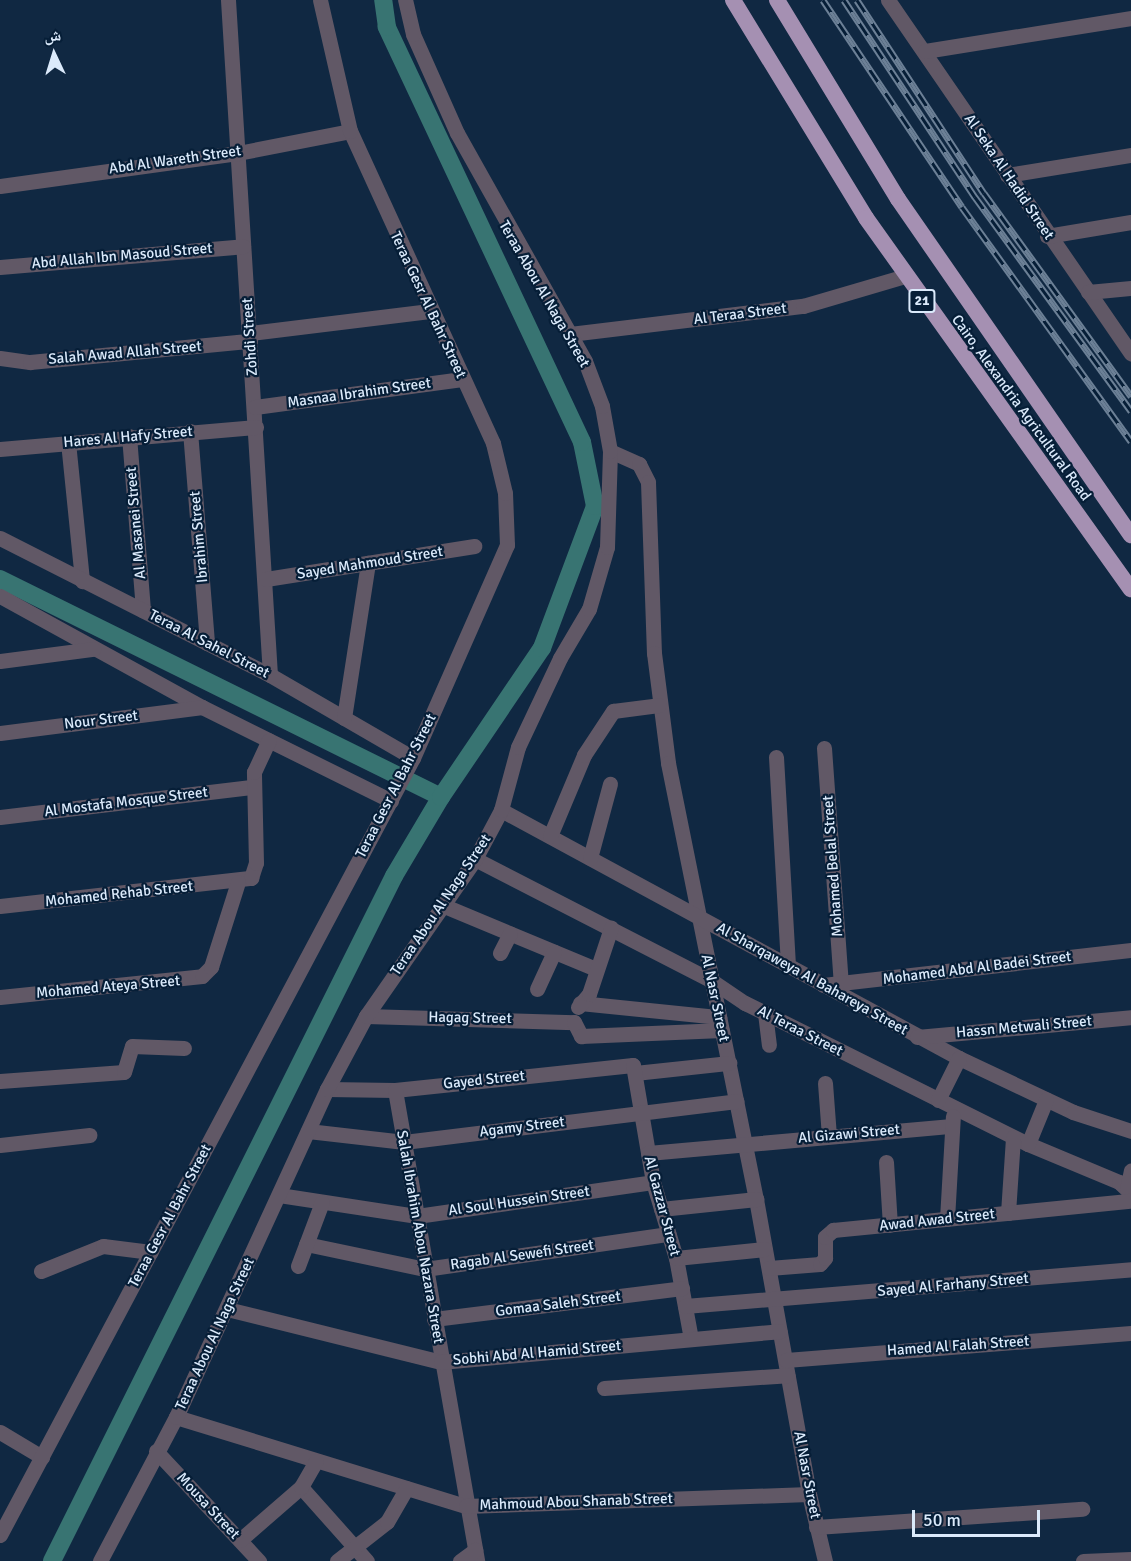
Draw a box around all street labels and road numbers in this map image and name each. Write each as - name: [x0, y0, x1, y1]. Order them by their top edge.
- street label: Al Seka Al Hadid Street: [960, 111, 1058, 243]
- street label: Abd Al Wareth Street: [108, 142, 242, 178]
- street label: Teraa Abou Al Naga Street: [495, 217, 593, 371]
- street label: Teraa Gesr Al Bahr Street: [386, 229, 470, 381]
- street label: Abd Allah Ibn Masoud Street: [31, 239, 213, 273]
- road number: 21: [907, 290, 937, 312]
- street label: Zohdi Street: [238, 297, 262, 377]
- street label: Al Teraa Street: [693, 299, 787, 329]
- street label: Cairo, Alexandria Agricultural Road: [947, 311, 1095, 505]
- street label: Salah Awad Allah Street: [48, 337, 202, 369]
- street label: Masnaa Ibrahim Street: [286, 374, 432, 412]
- street label: Hares Al Hafy Street: [63, 422, 193, 452]
- street label: Al Masanei Street: [122, 466, 150, 580]
- street label: Ibrahim Street: [186, 490, 212, 584]
- street label: Sayed Mahmoud Street: [296, 543, 444, 583]
- street label: Teraa Al Sahel Street: [146, 606, 272, 682]
- street label: Nour Street: [63, 707, 139, 733]
- street label: Teraa Gesr Al Bahr Street: [352, 711, 440, 861]
- street label: Al Mostafa Mosque Street: [43, 783, 209, 821]
- street label: Mohamed Belal Street: [819, 795, 847, 937]
- street label: Teraa Abou Al Naga Street: [387, 831, 495, 979]
- street label: Mohamed Rehab Street: [44, 877, 194, 911]
- street label: Al Sharqaweya Al Bahareya Street: [713, 919, 911, 1039]
- street label: Mohamed Abd Al Badei Street: [882, 947, 1072, 989]
- street label: Al Nasr Street: [697, 953, 733, 1043]
- street label: Mohamed Ateya Street: [35, 972, 181, 1002]
- street label: Al Teraa Street: [754, 1002, 846, 1060]
- street label: Hagag Street: [428, 1008, 512, 1028]
- street label: Hassn Metwali Street: [955, 1012, 1093, 1042]
- street label: Gayed Street: [442, 1067, 526, 1093]
- street label: Agamy Street: [478, 1113, 566, 1141]
- street label: Al Gizawi Street: [797, 1121, 901, 1147]
- street label: Salah Ibrahim Abou Nazara Street: [392, 1129, 448, 1345]
- street label: Teraa Gesr Al Bahr Street: [125, 1141, 215, 1291]
- street label: Al Gazzar Street: [640, 1154, 684, 1258]
- street label: Al Soul Hussein Street: [447, 1182, 591, 1220]
- street label: Awad Awad Street: [878, 1205, 996, 1235]
- street label: Ragab Al Sewefi Street: [449, 1236, 595, 1274]
- street label: Teraa Abou Al Naga Street: [172, 1255, 258, 1413]
- street label: Sayed Al Farhany Street: [877, 1269, 1029, 1301]
- street label: Gomaa Saleh Street: [494, 1287, 622, 1321]
- street label: Hamed Al Falah Street: [886, 1332, 1030, 1360]
- street label: Sobhi Abd Al Hamid Street: [452, 1337, 622, 1369]
- street label: Al Nasr Street: [790, 1430, 824, 1520]
- street label: Mousa Street: [173, 1469, 243, 1543]
- street label: Mahmoud Abou Shanab Street: [479, 1490, 673, 1514]

